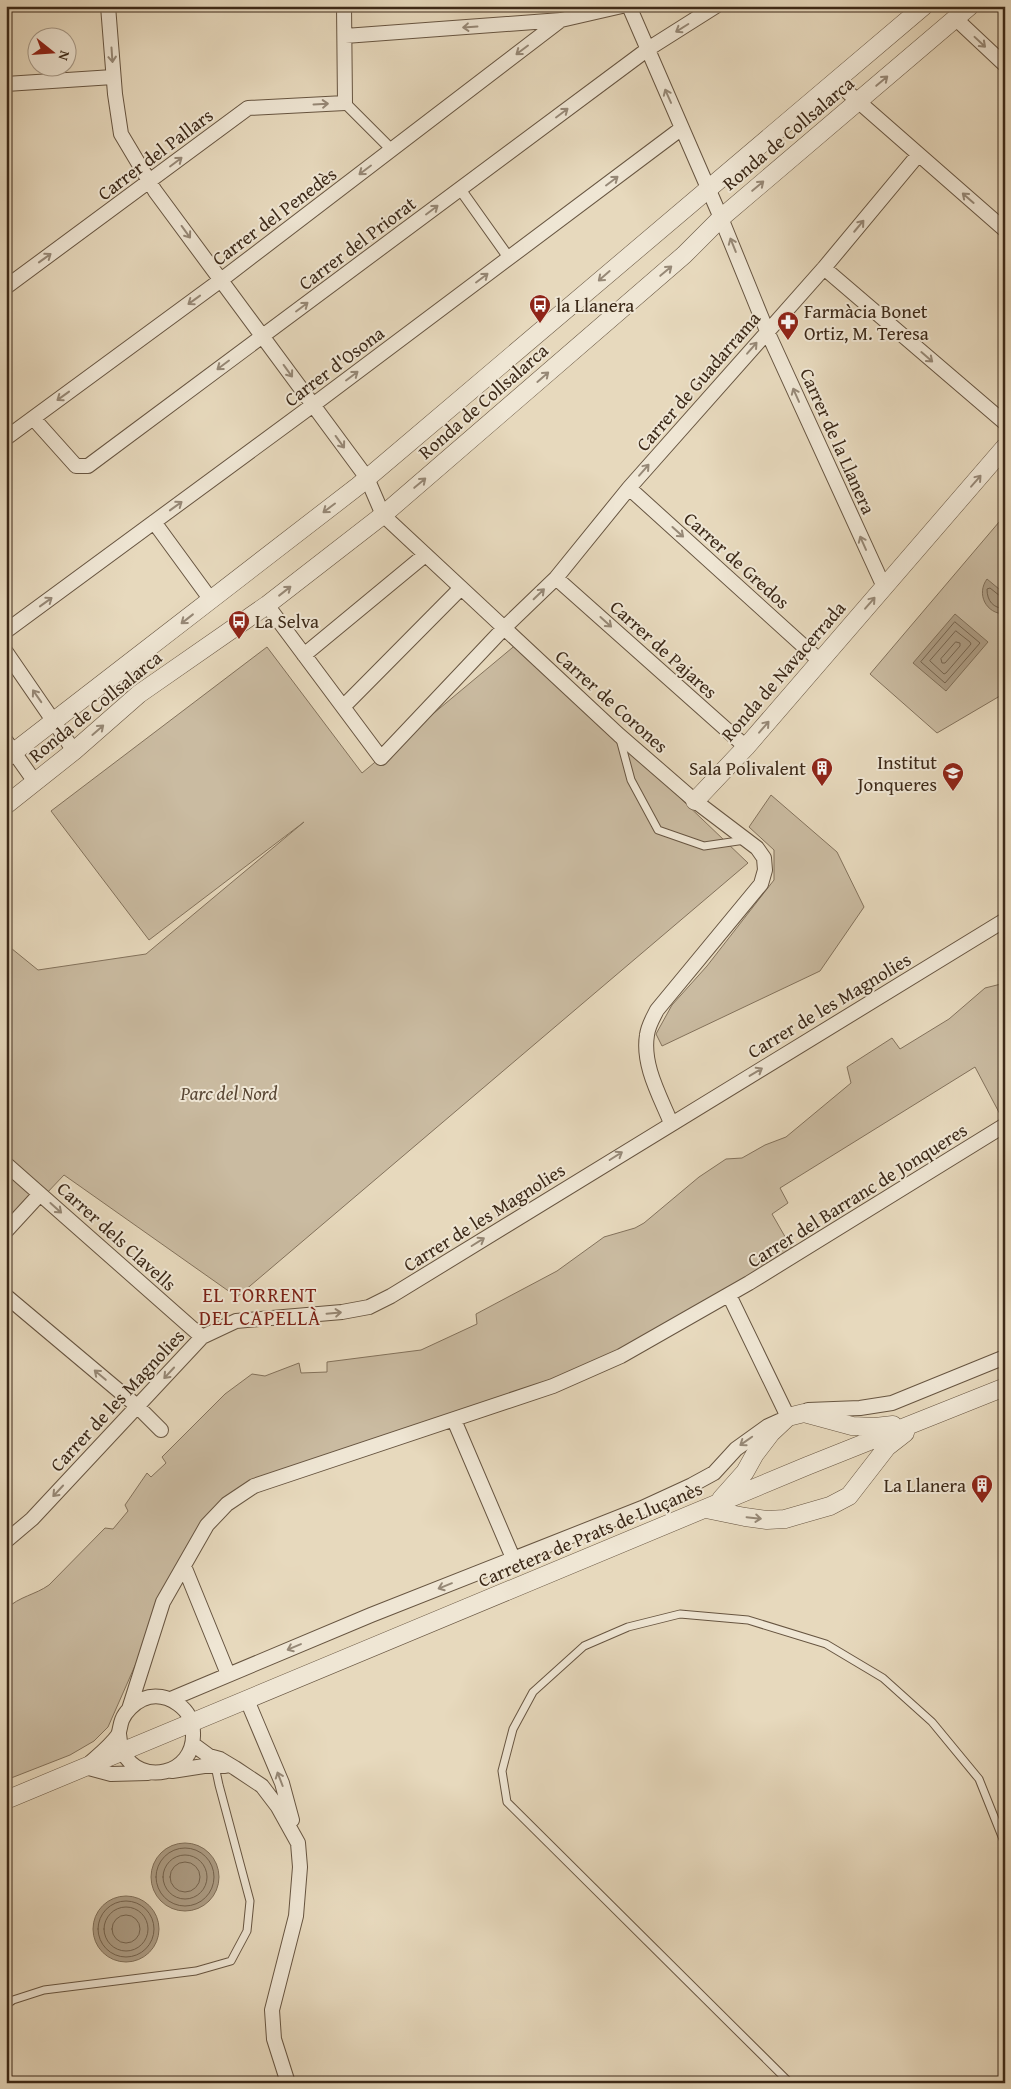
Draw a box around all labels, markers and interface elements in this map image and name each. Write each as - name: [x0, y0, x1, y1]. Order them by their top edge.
- one-way arrow: [462, 22, 478, 31]
- one-way arrow: [676, 23, 690, 33]
- north arrow: [28, 28, 78, 78]
- one-way arrow: [974, 36, 987, 48]
- one-way arrow: [515, 45, 529, 55]
- one-way arrow: [107, 47, 116, 63]
- text: N: [53, 48, 75, 64]
- street label: Ronda de Collsalarca: [716, 69, 860, 197]
- one-way arrow: [876, 75, 889, 87]
- one-way arrow: [663, 89, 673, 104]
- one-way arrow: [312, 100, 328, 109]
- street label: Carrer del Pallars: [91, 101, 219, 207]
- one-way arrow: [555, 108, 569, 118]
- one-way arrow: [169, 156, 182, 167]
- street label: Carrer del Penedès: [206, 160, 342, 272]
- one-way arrow: [358, 165, 372, 175]
- one-way arrow: [605, 175, 618, 186]
- one-way arrow: [752, 180, 765, 192]
- street label: Carrer del Priorat: [292, 189, 422, 296]
- one-way arrow: [962, 193, 975, 204]
- one-way arrow: [425, 205, 439, 215]
- one-way arrow: [853, 220, 864, 233]
- one-way arrow: [180, 225, 191, 238]
- one-way arrow: [727, 238, 736, 253]
- one-way arrow: [38, 253, 52, 263]
- one-way arrow: [659, 265, 672, 276]
- one-way arrow: [598, 271, 611, 282]
- one-way arrow: [475, 273, 489, 283]
- place label: la Llanera: [556, 291, 634, 319]
- bus stop icon: la Llanera: [528, 293, 552, 324]
- one-way arrow: [187, 295, 201, 305]
- place label: Farmàcia Bonet Ortiz, M. Teresa: [804, 297, 929, 347]
- one-way arrow: [295, 302, 309, 312]
- street label: Carrer de Guadarrama: [629, 305, 767, 457]
- pharmacy icon: Farmàcia Bonet Ortiz, M. Teresa: [776, 310, 800, 341]
- street label: Carrer d'Osona: [278, 319, 390, 413]
- street label: Ronda de Collsalarca: [412, 337, 554, 465]
- one-way arrow: [746, 342, 757, 355]
- one-way arrow: [921, 351, 934, 362]
- one-way arrow: [217, 360, 230, 371]
- one-way arrow: [283, 364, 293, 378]
- street label: Carrer de la Llanera: [793, 364, 883, 518]
- one-way arrow: [345, 370, 358, 381]
- one-way arrow: [537, 371, 550, 383]
- one-way arrow: [791, 388, 800, 403]
- one-way arrow: [56, 391, 70, 401]
- one-way arrow: [335, 435, 345, 449]
- one-way arrow: [638, 464, 650, 477]
- one-way arrow: [970, 474, 982, 487]
- one-way arrow: [413, 478, 426, 489]
- one-way arrow: [169, 500, 182, 511]
- one-way arrow: [322, 503, 336, 513]
- street label: Carrer de Gredos: [678, 505, 796, 615]
- one-way arrow: [671, 527, 684, 538]
- one-way arrow: [858, 536, 868, 551]
- one-way arrow: [278, 586, 291, 597]
- one-way arrow: [533, 588, 546, 600]
- street label: Carrer de Pajares: [604, 593, 724, 705]
- street label: Ronda de Navacerrada: [714, 595, 852, 747]
- one-way arrow: [38, 597, 52, 607]
- one-way arrow: [864, 597, 875, 610]
- place label: La Selva: [255, 607, 319, 635]
- bus stop icon: La Selva: [227, 609, 251, 640]
- one-way arrow: [180, 614, 194, 624]
- one-way arrow: [599, 616, 612, 628]
- street label: Ronda de Collsalarca: [22, 643, 168, 769]
- street label: Carrer de Corones: [549, 643, 675, 759]
- one-way arrow: [32, 689, 42, 703]
- one-way arrow: [758, 720, 769, 733]
- one-way arrow: [92, 724, 105, 736]
- place label: Institut Jonqueres: [855, 748, 937, 798]
- place label: Sala Polivalent: [689, 754, 806, 782]
- building icon: Sala Polivalent: [810, 756, 834, 787]
- school or university icon: Institut Jonqueres: [941, 761, 965, 792]
- street label: Carrer de les Magnolies: [742, 945, 916, 1065]
- one-way arrow: [748, 1067, 762, 1077]
- park label: Parc del Nord: [179, 1079, 278, 1107]
- street label: Carrer del Barranc de Jonqueres: [742, 1116, 972, 1274]
- one-way arrow: [609, 1151, 623, 1161]
- street label: Carrer de les Magnolies: [398, 1156, 570, 1278]
- street label: Carrer dels Clavells: [51, 1175, 183, 1297]
- one-way arrow: [50, 1202, 63, 1214]
- one-way arrow: [471, 1236, 485, 1246]
- district label: EL TORRENT DEL CAPELLÀ: [199, 1280, 321, 1332]
- one-way arrow: [326, 1308, 342, 1318]
- street label: Carrer de les Magnolies: [43, 1322, 191, 1478]
- one-way arrow: [163, 1366, 175, 1379]
- one-way arrow: [93, 1369, 106, 1381]
- one-way arrow: [739, 1436, 753, 1446]
- place label: La Llanera: [884, 1471, 966, 1499]
- building icon: La Llanera: [970, 1473, 994, 1504]
- street label: Carretera de Prats de Lluçanès: [474, 1474, 706, 1594]
- one-way arrow: [52, 1485, 63, 1498]
- one-way arrow: [745, 1513, 761, 1523]
- one-way arrow: [437, 1582, 452, 1591]
- one-way arrow: [287, 1642, 302, 1652]
- one-way arrow: [275, 1772, 284, 1787]

